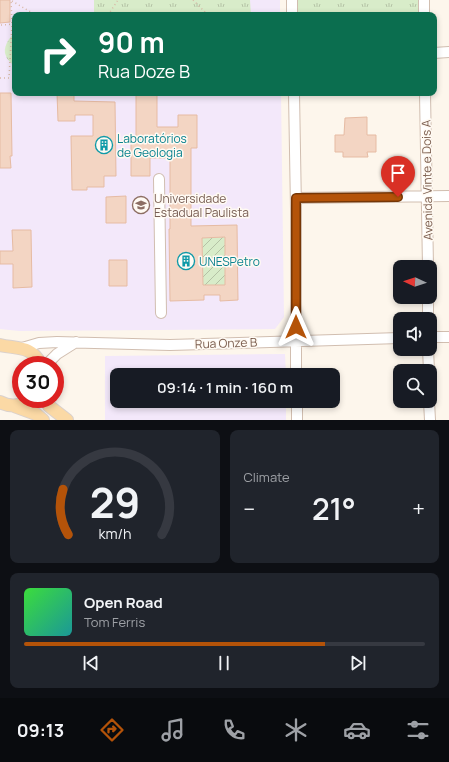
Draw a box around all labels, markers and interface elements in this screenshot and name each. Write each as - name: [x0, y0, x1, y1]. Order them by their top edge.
- text: 90 m: [98, 23, 165, 61]
- icon: right: [32, 28, 84, 80]
- text: Rua Doze B: [98, 59, 190, 83]
- street label: Avenida Vinte e Dois A: [417, 119, 437, 240]
- place label: Laboratórios de Geologia: [117, 130, 187, 161]
- building icon: Laboratórios de Geologia: [94, 135, 114, 155]
- pin: [381, 156, 415, 197]
- icon: arrive: [387, 162, 409, 184]
- place label: Universidade Estadual Paulista: [154, 190, 249, 221]
- school or university icon: Universidade Estadual Paulista: [131, 195, 151, 215]
- building icon: UNESPetro: [176, 251, 196, 271]
- place label: UNESPetro: [199, 253, 260, 270]
- north arrow: [393, 260, 437, 304]
- map controls: [393, 260, 437, 408]
- position arrow: [275, 306, 317, 348]
- button: sound: [393, 312, 437, 356]
- street label: Rua Onze B: [195, 333, 257, 353]
- speed limit sign: 30: [12, 356, 64, 408]
- button: search: [393, 364, 437, 408]
- text: 09:14 · 1 min · 160 m: [157, 377, 293, 398]
- text: Climate: [244, 468, 290, 486]
- text: 29: [89, 473, 140, 529]
- text: 21°: [312, 488, 356, 529]
- text: −: [244, 494, 255, 524]
- text: +: [412, 494, 425, 524]
- text: km/h: [98, 523, 131, 542]
- text: Open Road: [84, 592, 163, 613]
- text: Tom Ferris: [84, 613, 145, 631]
- icon: previous: [80, 652, 102, 674]
- icon: pause: [213, 652, 235, 674]
- icon: next: [347, 652, 369, 674]
- icon: directions: [98, 716, 126, 744]
- icon: music: [159, 716, 187, 744]
- icon: phone: [220, 716, 248, 744]
- icon: climate: [282, 716, 310, 744]
- icon: car: [343, 716, 371, 744]
- icon: filters: [404, 716, 432, 744]
- text: 09:13: [17, 718, 64, 742]

